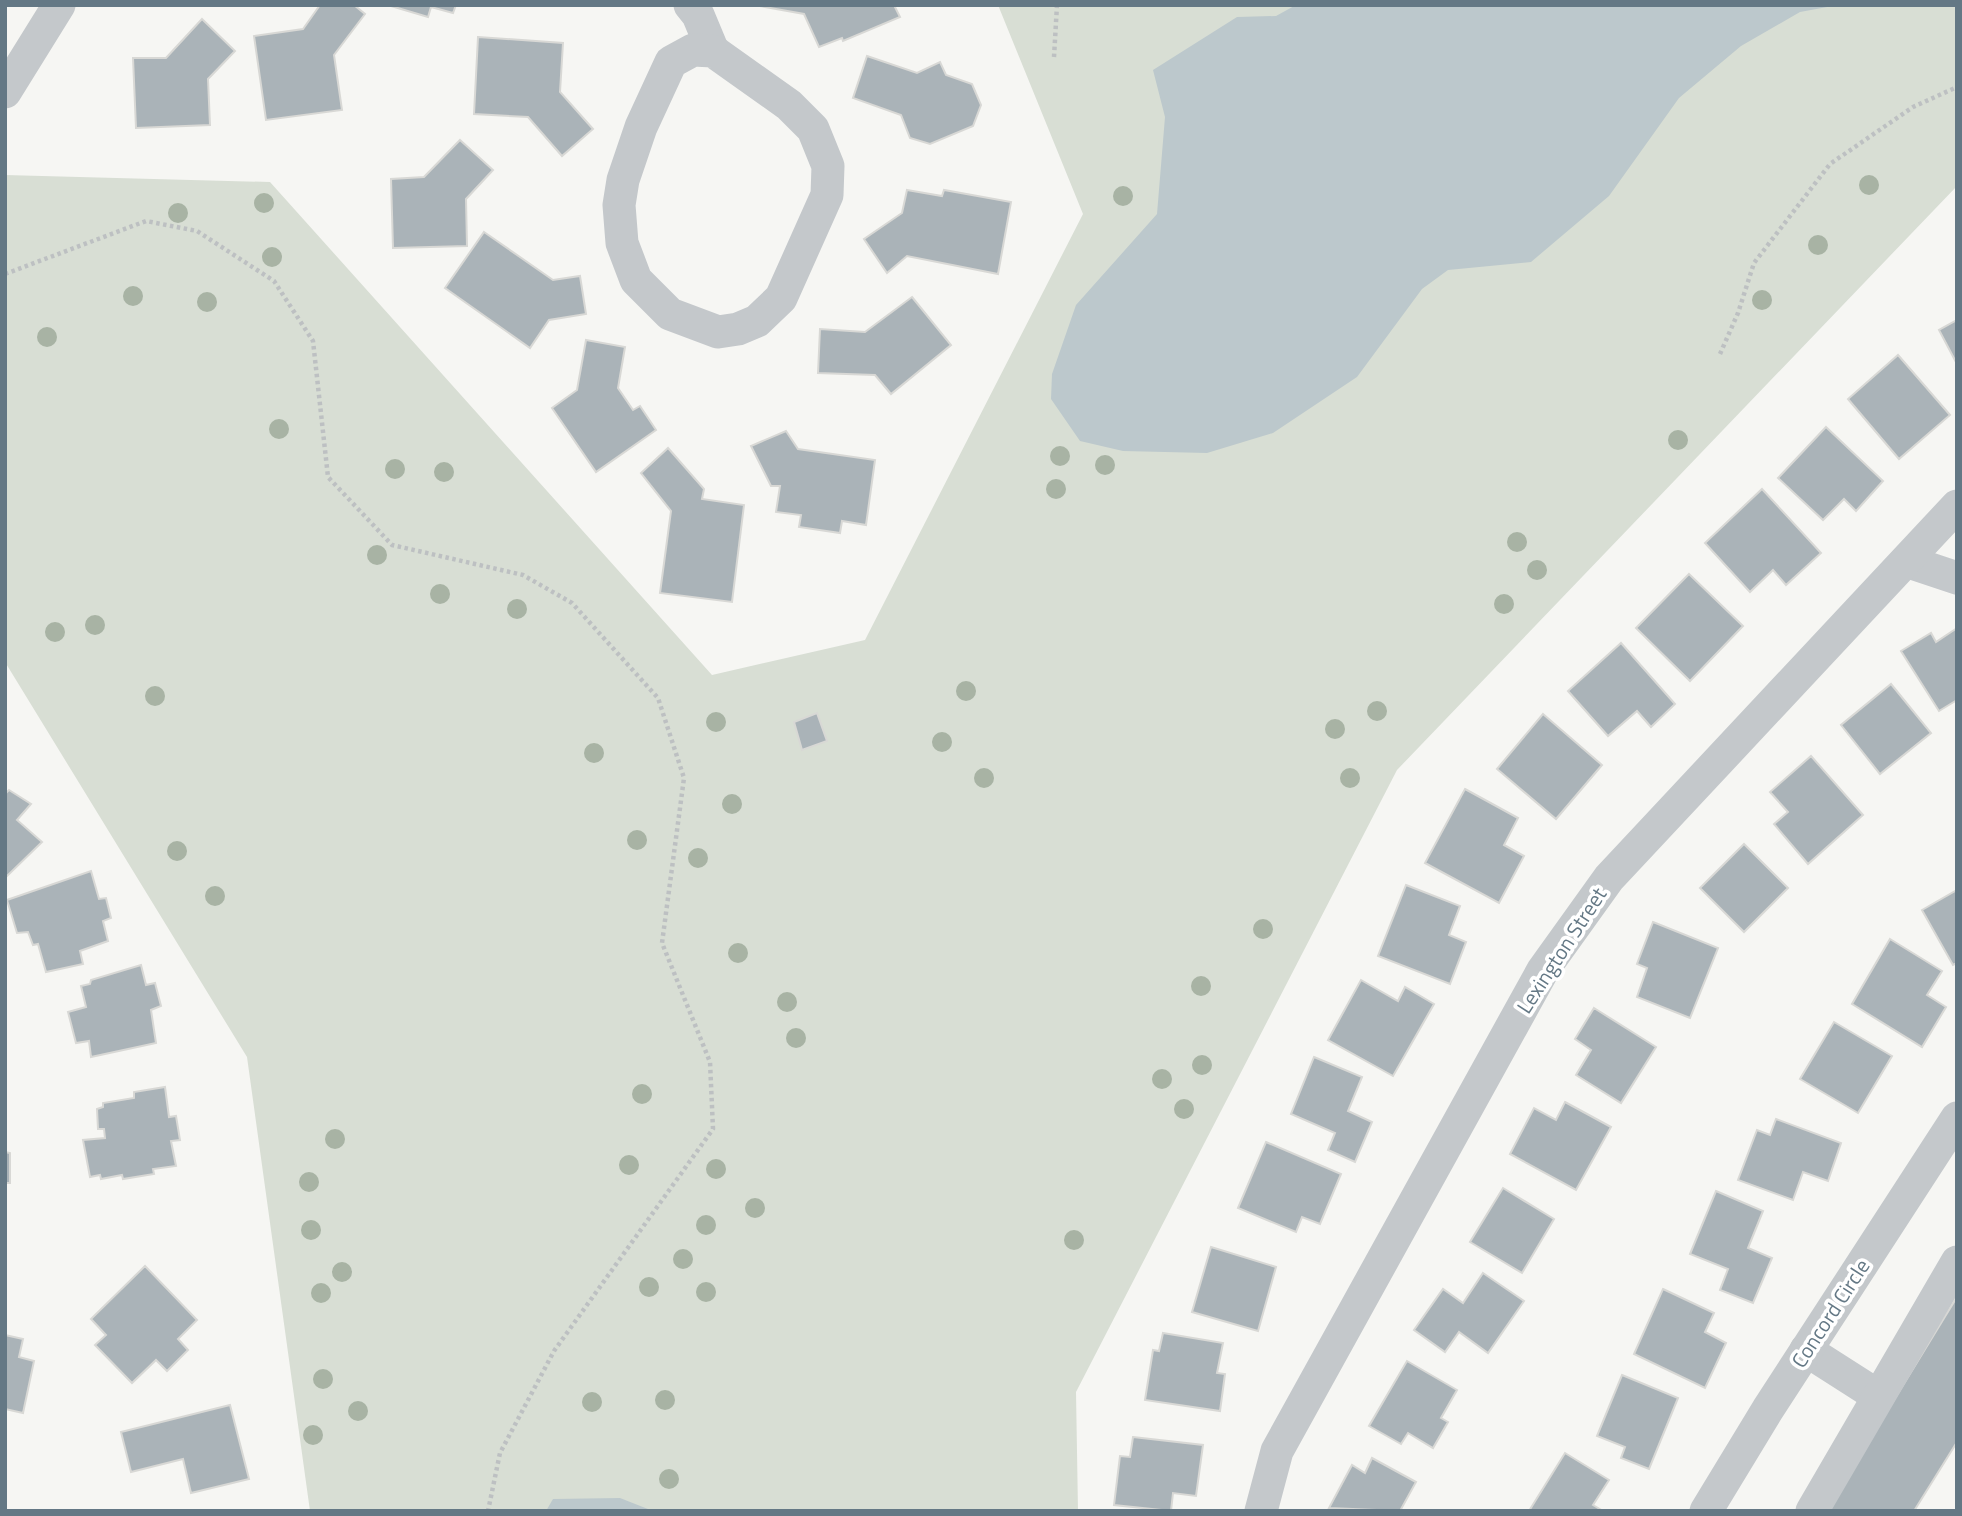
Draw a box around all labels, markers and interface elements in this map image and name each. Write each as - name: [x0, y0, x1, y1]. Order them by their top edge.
- street label: Lexington Street: [1508, 880, 1614, 1020]
- street label: Concord Circle: [1783, 1252, 1877, 1374]

